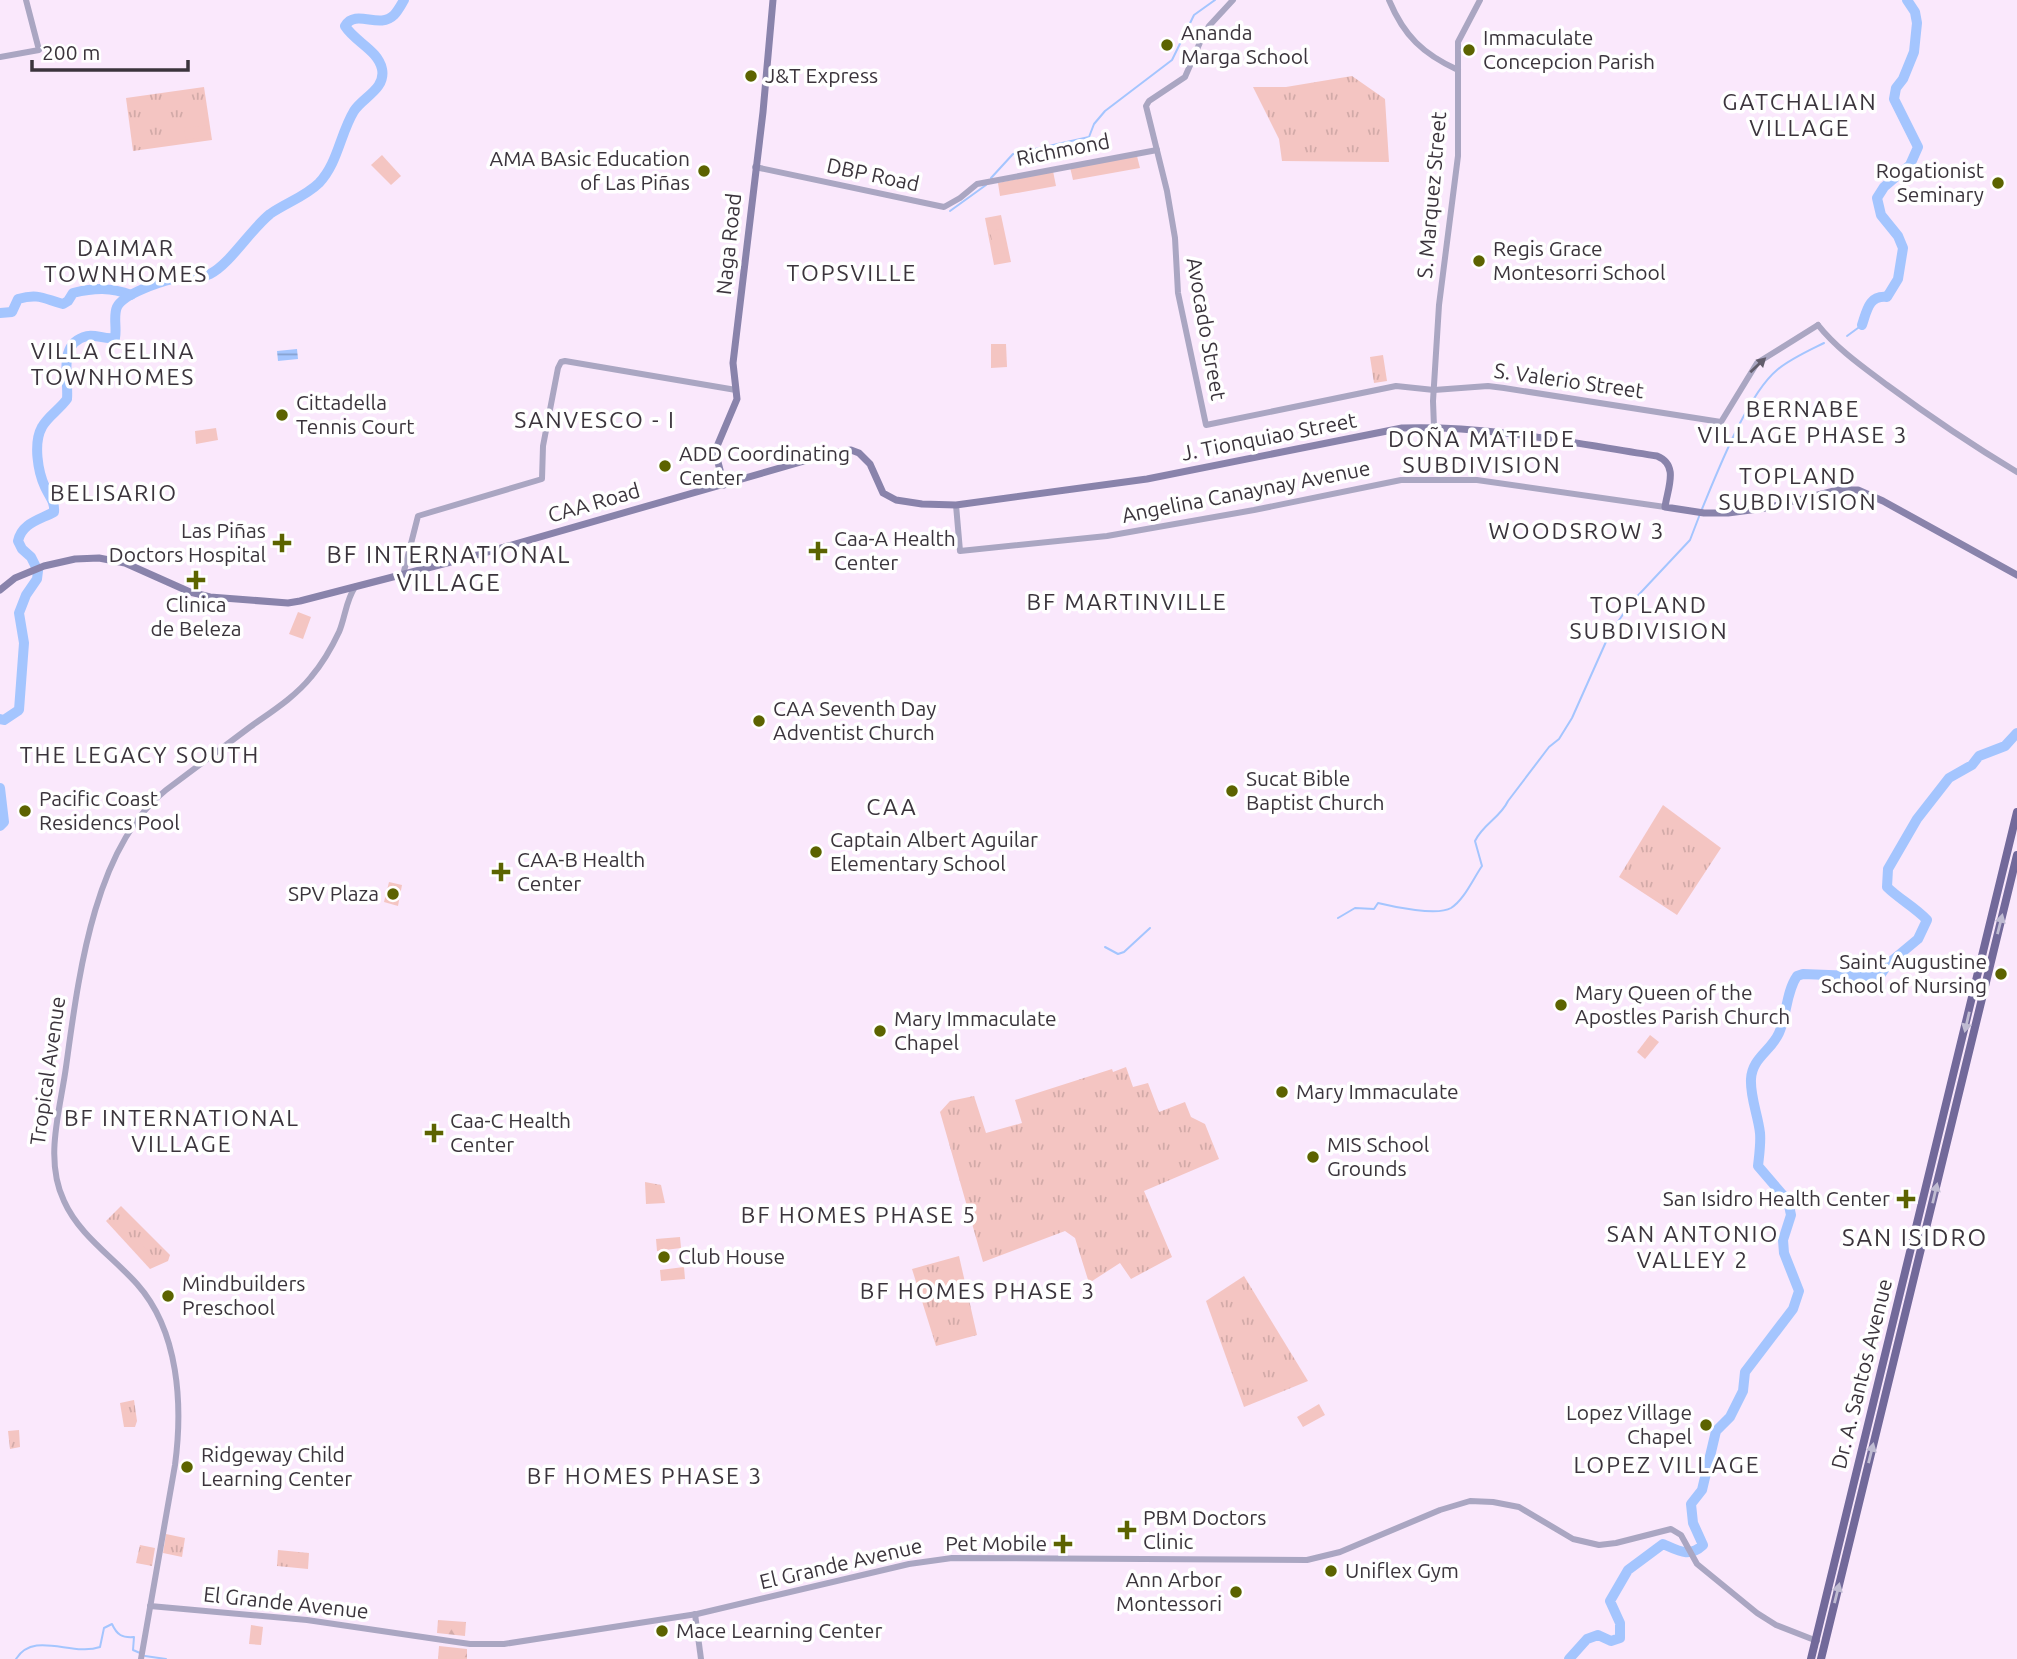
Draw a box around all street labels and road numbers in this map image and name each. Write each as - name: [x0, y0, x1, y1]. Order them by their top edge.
- street label: S. Marquez Street: [1412, 111, 1450, 279]
- street label: Richmond: [1014, 128, 1112, 170]
- street label: DBP Road: [825, 153, 922, 196]
- street label: Naga Road: [711, 192, 745, 296]
- street label: Avocado Street: [1183, 256, 1231, 402]
- street label: S. Valerio Street: [1493, 358, 1646, 402]
- street label: J. Tionquiao Street: [1179, 407, 1358, 465]
- street label: Angelina Canaynay Avenue: [1120, 455, 1372, 527]
- street label: CAA Road: [545, 477, 642, 527]
- street label: Tropical Avenue: [25, 995, 69, 1147]
- street label: Dr. A. Santos Avenue: [1826, 1276, 1896, 1471]
- street label: El Grande Avenue: [757, 1533, 924, 1593]
- street label: El Grande Avenue: [202, 1581, 370, 1623]

